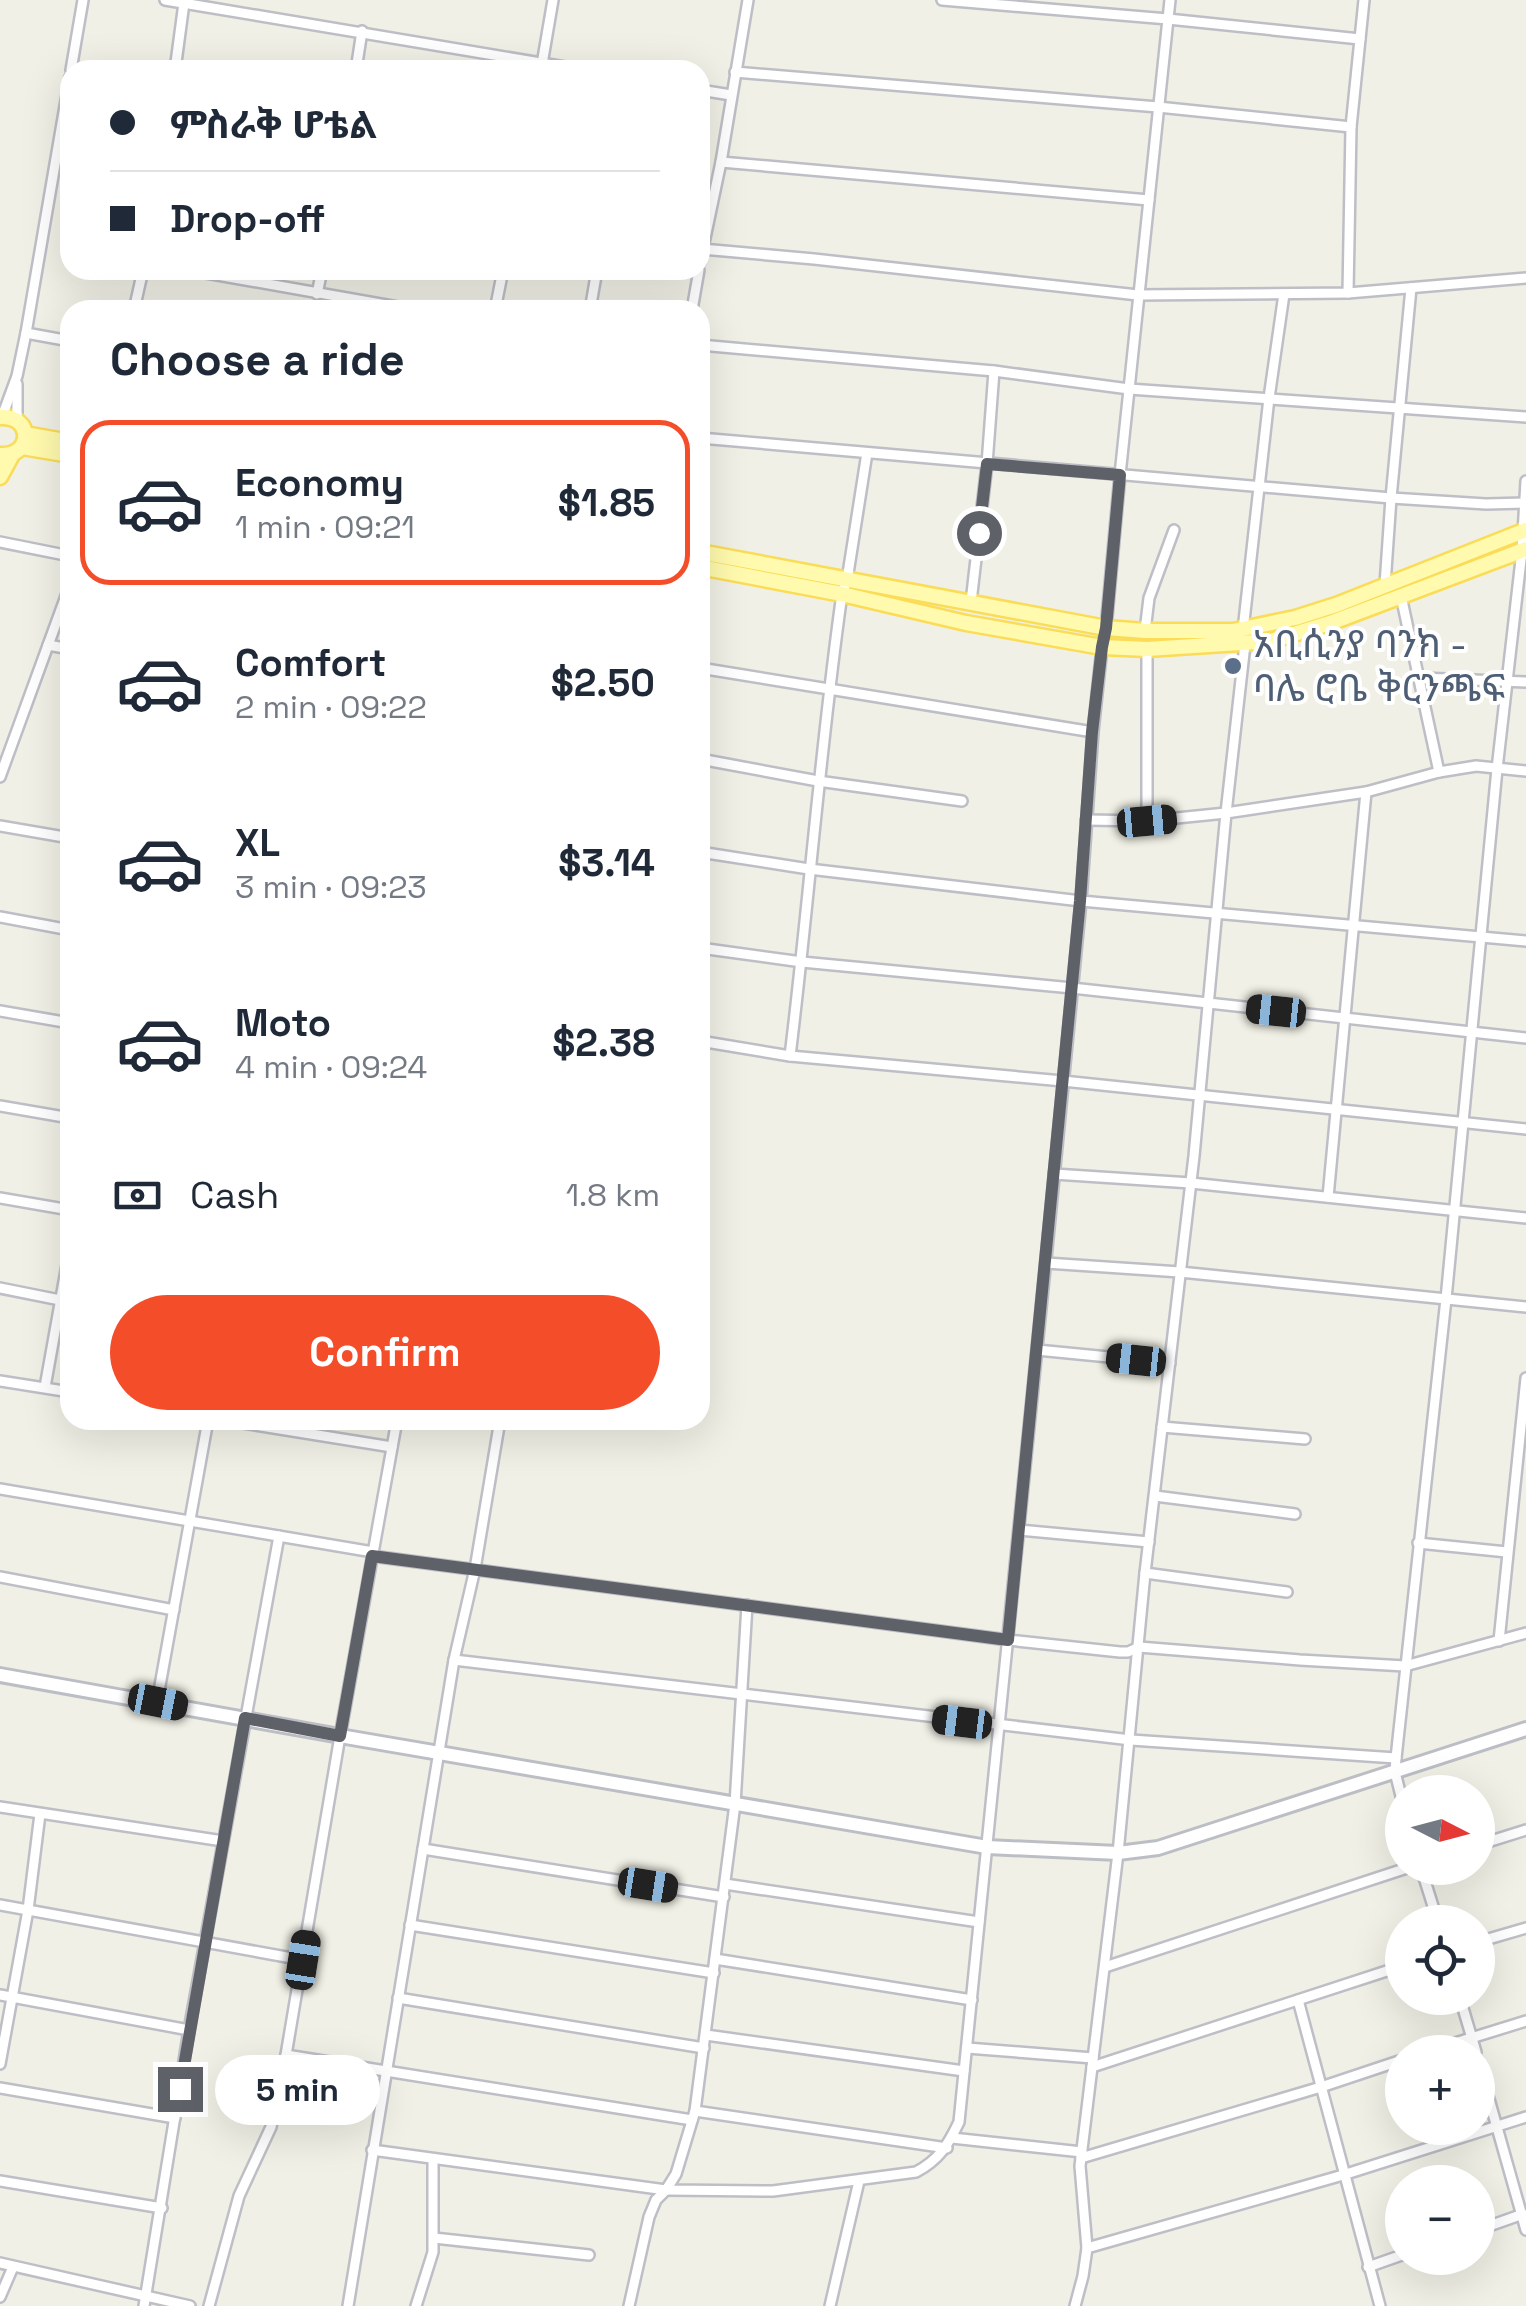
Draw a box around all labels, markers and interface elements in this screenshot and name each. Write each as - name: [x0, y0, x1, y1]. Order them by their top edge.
- text: ምስራቅ ሆቴል: [170, 101, 377, 149]
- text: Drop-off: [170, 195, 325, 243]
- text: Choose a ride: [110, 331, 405, 388]
- icon: car: [115, 458, 205, 548]
- text: Economy: [235, 459, 404, 507]
- text: $1.85: [558, 479, 655, 527]
- text: 1 min · 09:21: [235, 507, 415, 547]
- route start: [957, 511, 1002, 556]
- place label: አቢሲንያ ባንክ - ባሌ ሮቤ ቅርንጫፍ: [1253, 620, 1505, 712]
- icon: car: [115, 638, 205, 728]
- text: Comfort: [235, 639, 386, 687]
- marker: አቢሲንያ ባንክ - ባሌ ሮቤ ቅርንጫፍ: [1222, 655, 1244, 677]
- text: $2.50: [551, 659, 655, 707]
- text: 2 min · 09:22: [235, 687, 427, 727]
- car: [1116, 803, 1178, 839]
- icon: car: [115, 818, 205, 908]
- text: XL: [235, 819, 280, 867]
- text: $3.14: [558, 839, 655, 887]
- text: 3 min · 09:23: [235, 867, 427, 907]
- car: [1245, 993, 1307, 1029]
- icon: car: [115, 998, 205, 1088]
- text: Moto: [235, 999, 331, 1047]
- text: $2.38: [552, 1019, 655, 1067]
- text: 4 min · 09:24: [235, 1047, 427, 1087]
- icon: cash: [110, 1168, 165, 1223]
- text: Cash: [190, 1171, 279, 1219]
- text: 1.8 km: [566, 1175, 660, 1215]
- button: Confirm: [110, 1295, 660, 1410]
- car: [1105, 1342, 1167, 1378]
- car: [126, 1682, 190, 1722]
- car: [930, 1703, 994, 1741]
- north arrow: [1385, 1775, 1495, 1885]
- map controls: [1385, 1775, 1495, 2275]
- car: [616, 1865, 680, 1905]
- button: locate: [1385, 1905, 1495, 2015]
- car: [283, 1928, 323, 1992]
- button: +: [1385, 2035, 1495, 2145]
- callout: 5 min: [215, 2054, 380, 2124]
- route end: [158, 2067, 203, 2112]
- text: 5 min: [256, 2070, 339, 2110]
- button: −: [1385, 2165, 1495, 2275]

